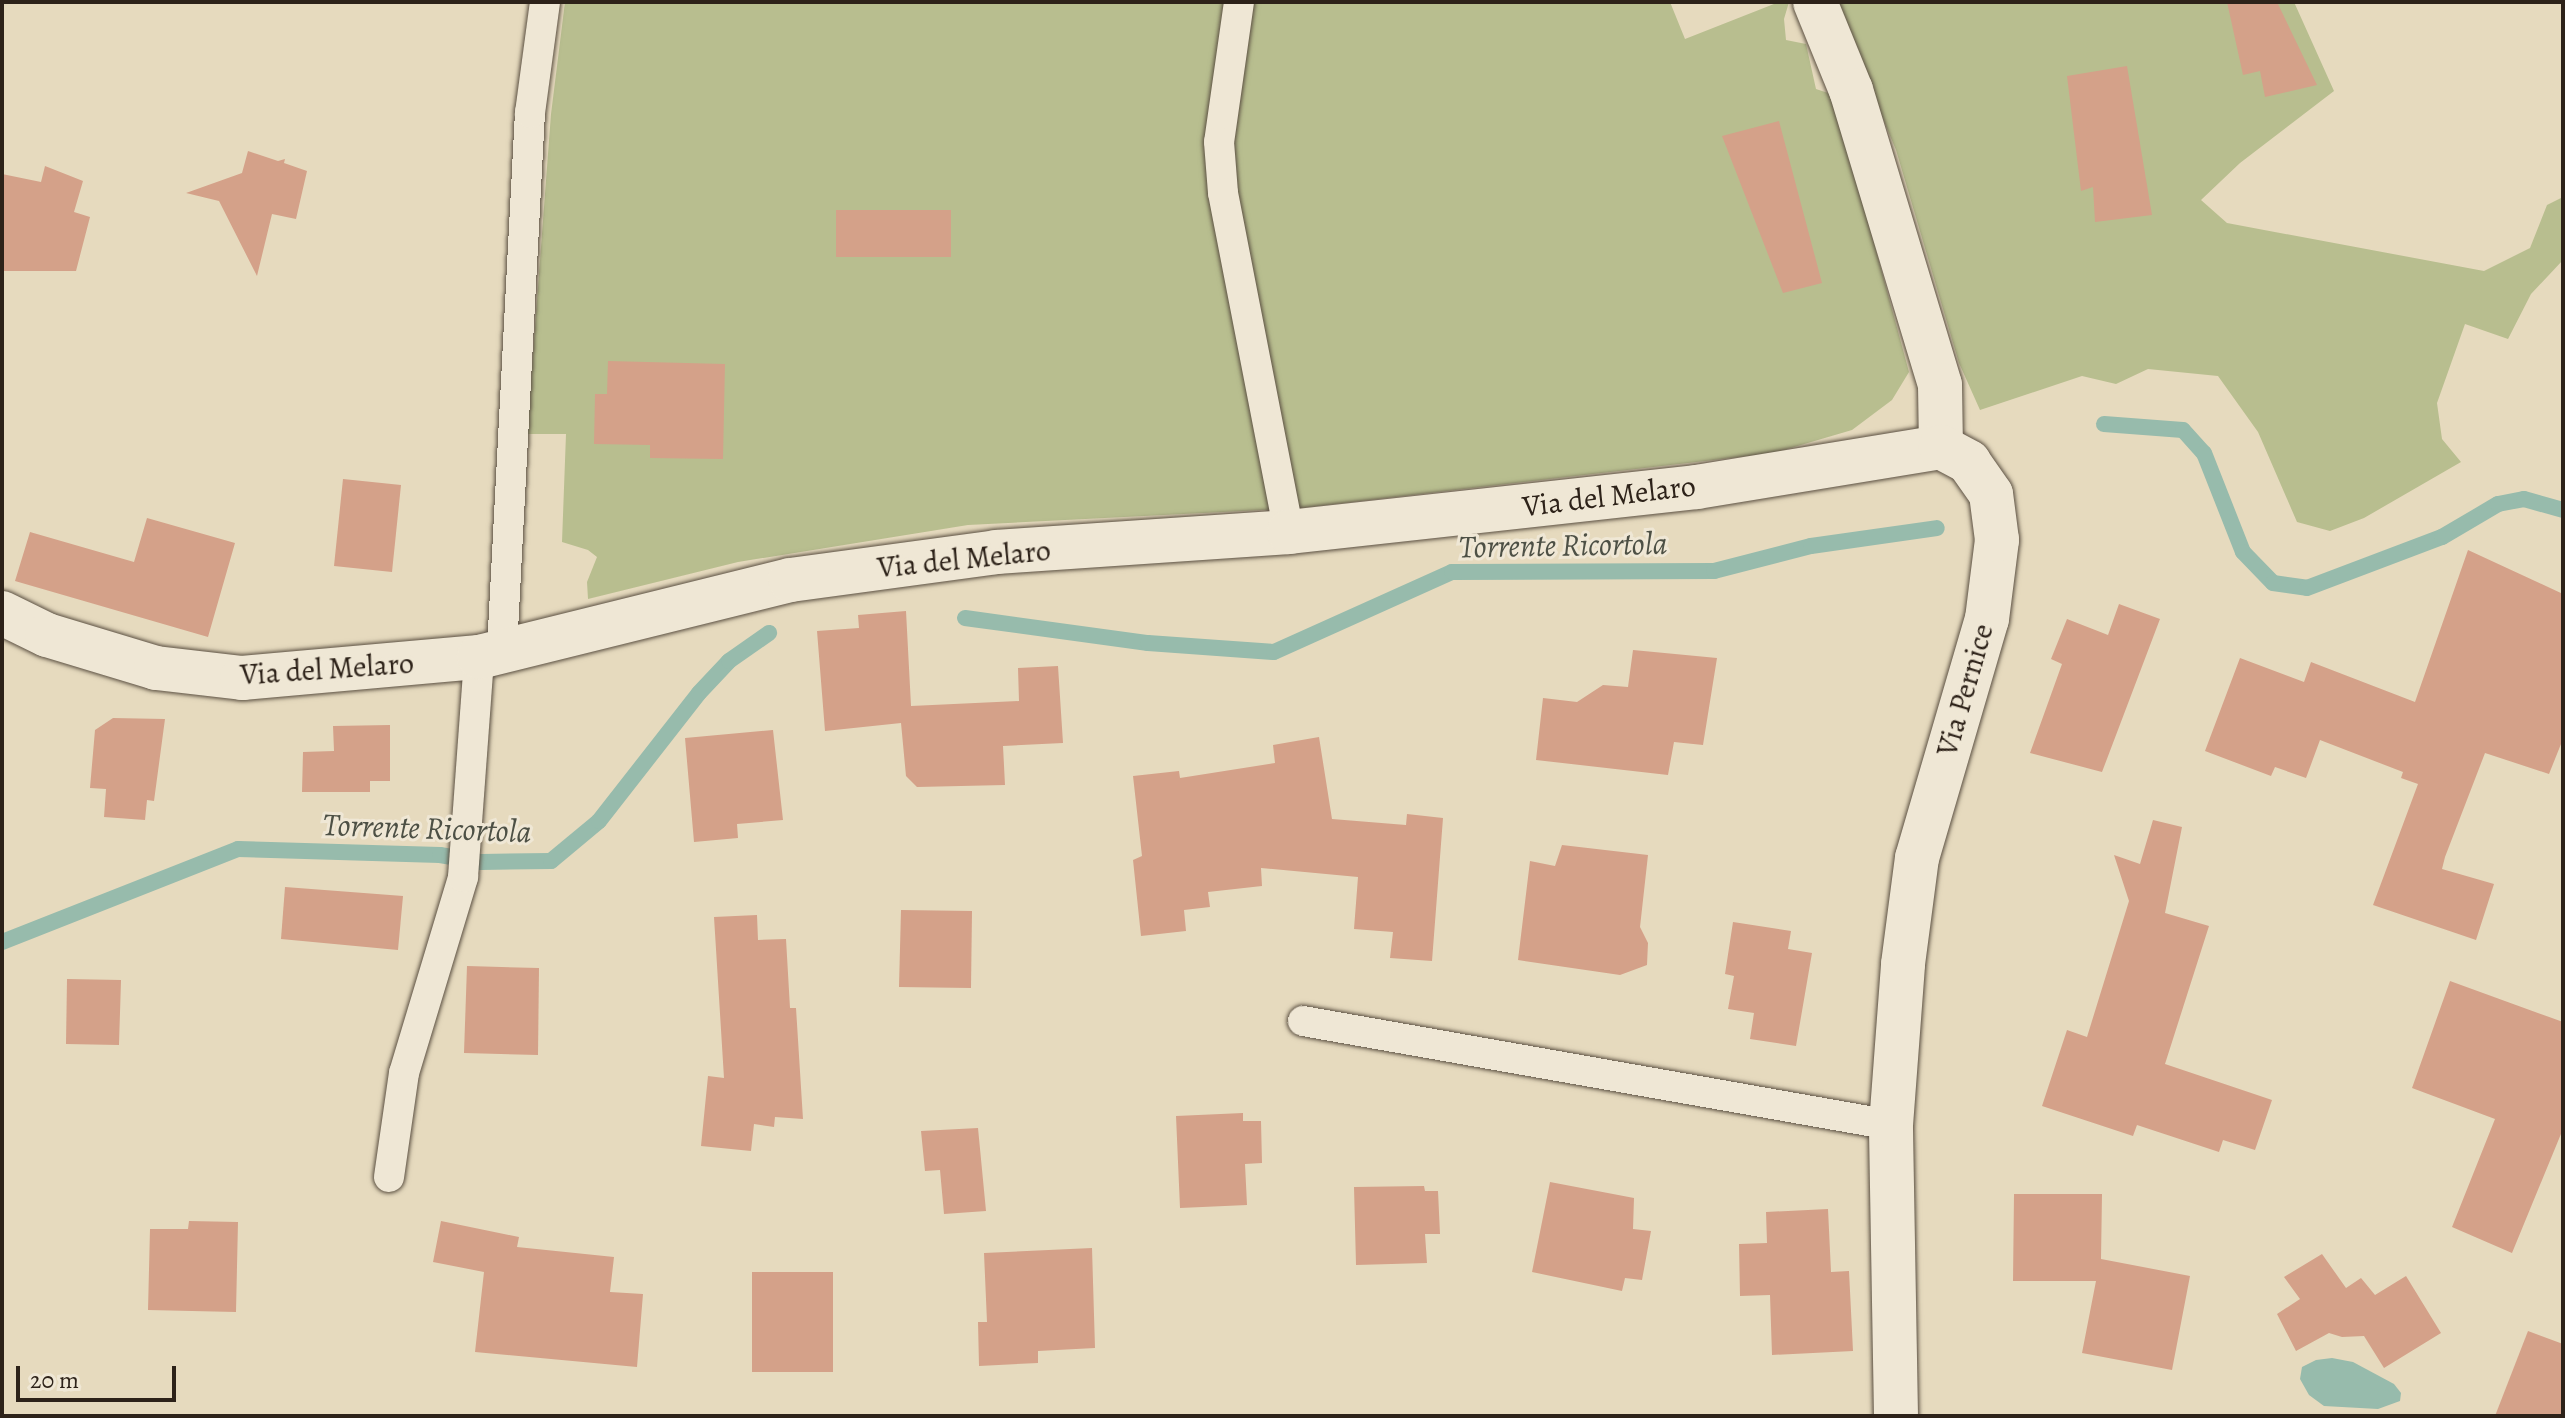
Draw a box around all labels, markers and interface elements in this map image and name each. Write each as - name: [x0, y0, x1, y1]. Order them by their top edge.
- street label: Via del Melaro: [1520, 468, 1698, 524]
- water label: Torrente Ricortola: [1458, 524, 1668, 566]
- street label: Via del Melaro: [876, 532, 1052, 586]
- street label: Via Pernice: [1929, 620, 2001, 760]
- street label: Via del Melaro: [239, 645, 415, 693]
- water label: Torrente Ricortola: [322, 805, 532, 851]
- scale bar: [20, 1350, 180, 1400]
- text: 20 m: [30, 1364, 79, 1396]

